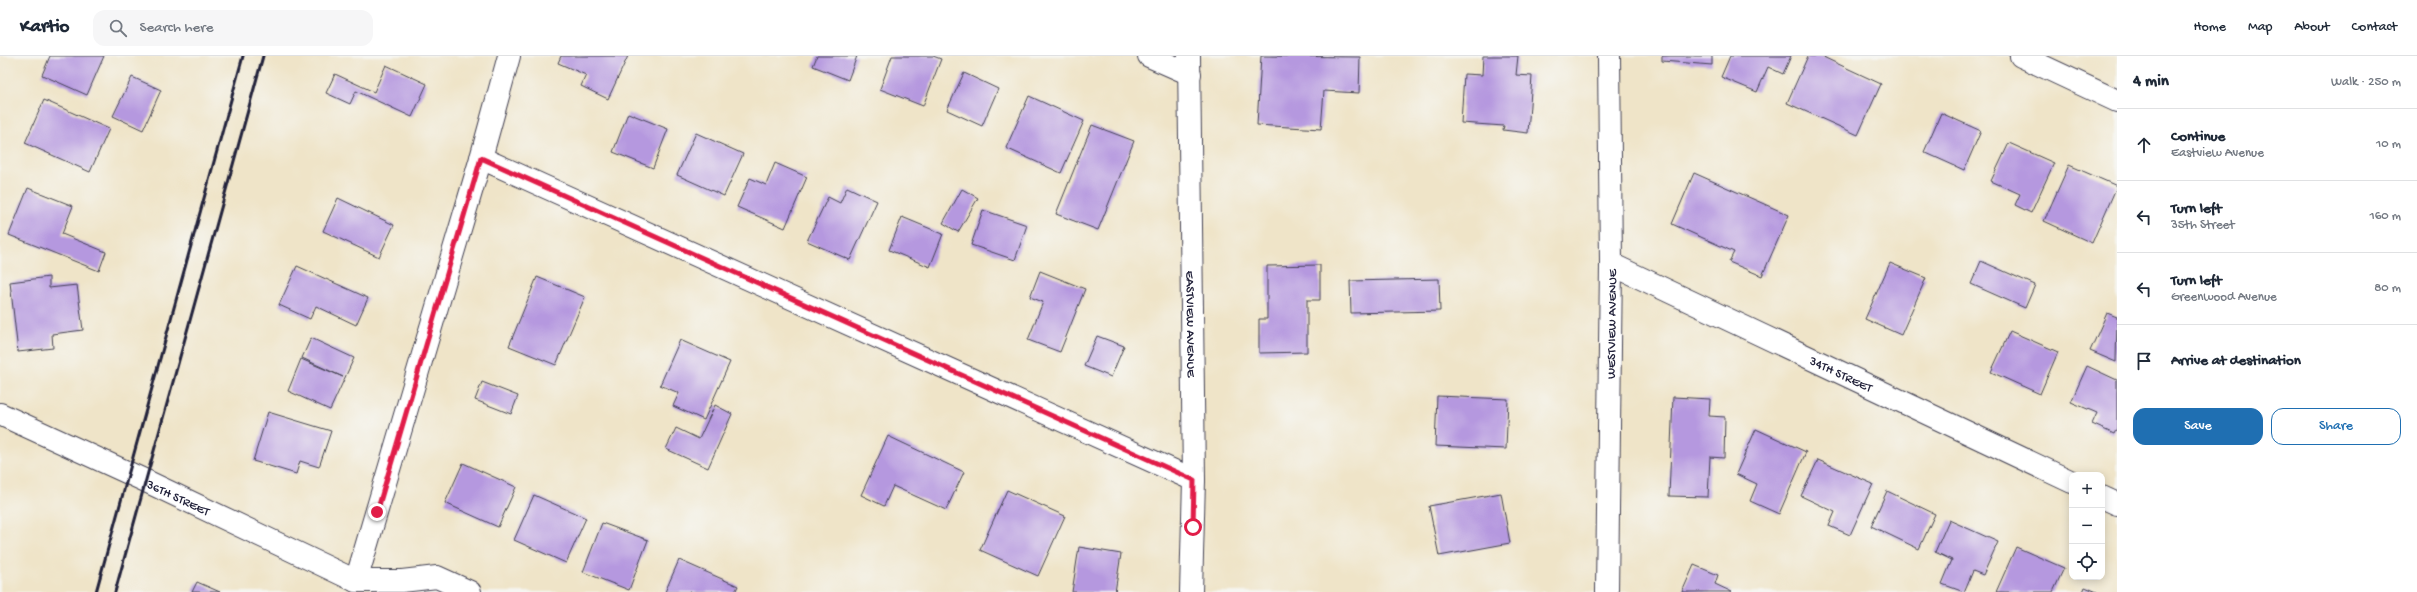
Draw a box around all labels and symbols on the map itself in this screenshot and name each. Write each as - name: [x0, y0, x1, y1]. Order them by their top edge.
- street label: WESTVIEW AVENUE: [1605, 268, 1621, 379]
- street label: EASTVIEW AVENUE: [1182, 271, 1198, 378]
- street label: 34TH STREET: [1806, 354, 1875, 397]
- street label: 36TH STREET: [143, 477, 213, 521]
- route end: [368, 503, 386, 521]
- route start: [1184, 518, 1202, 536]

